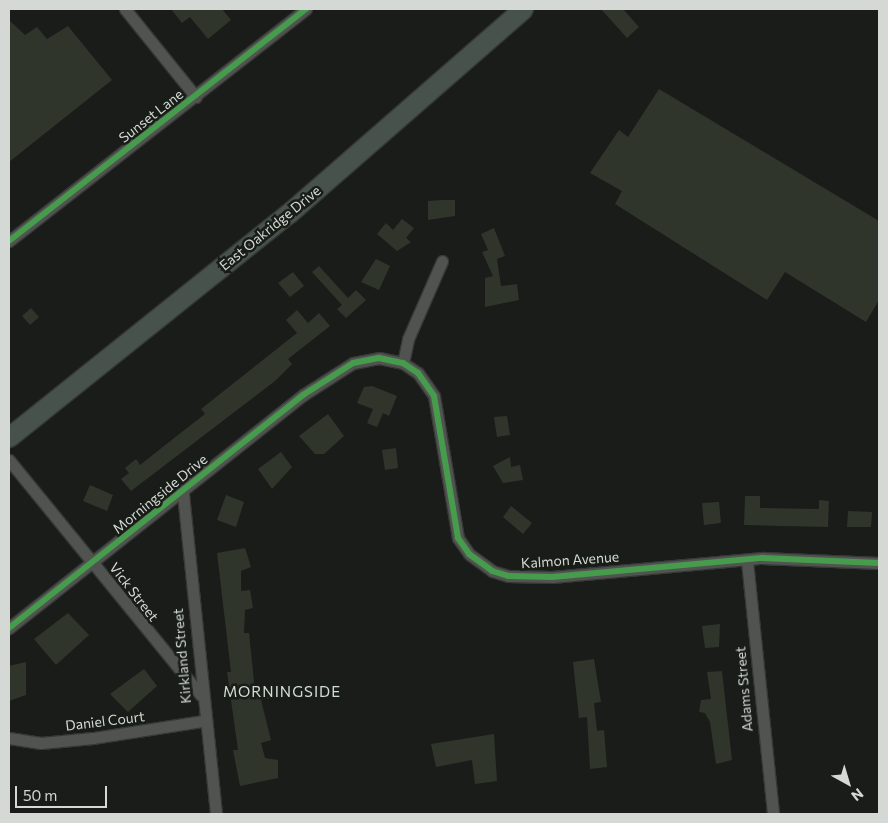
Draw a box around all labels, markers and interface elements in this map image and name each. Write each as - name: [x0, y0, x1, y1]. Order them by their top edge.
- street label: Sunset Lane: [116, 86, 186, 146]
- street label: East Oakridge Drive: [216, 182, 324, 274]
- street label: Morningside Drive: [109, 451, 211, 537]
- street label: Kalmon Avenue: [520, 548, 620, 572]
- street label: Vick Street: [106, 559, 162, 625]
- street label: Kirkland Street: [169, 608, 195, 704]
- street label: Adams Street: [732, 646, 756, 732]
- district label: MORNINGSIDE: [222, 683, 342, 701]
- street label: Daniel Court: [64, 708, 146, 734]
- north arrow: [823, 758, 873, 808]
- scale bar: [18, 776, 110, 808]
- text: N: [848, 785, 867, 805]
- text: 50 m: [23, 786, 57, 804]

